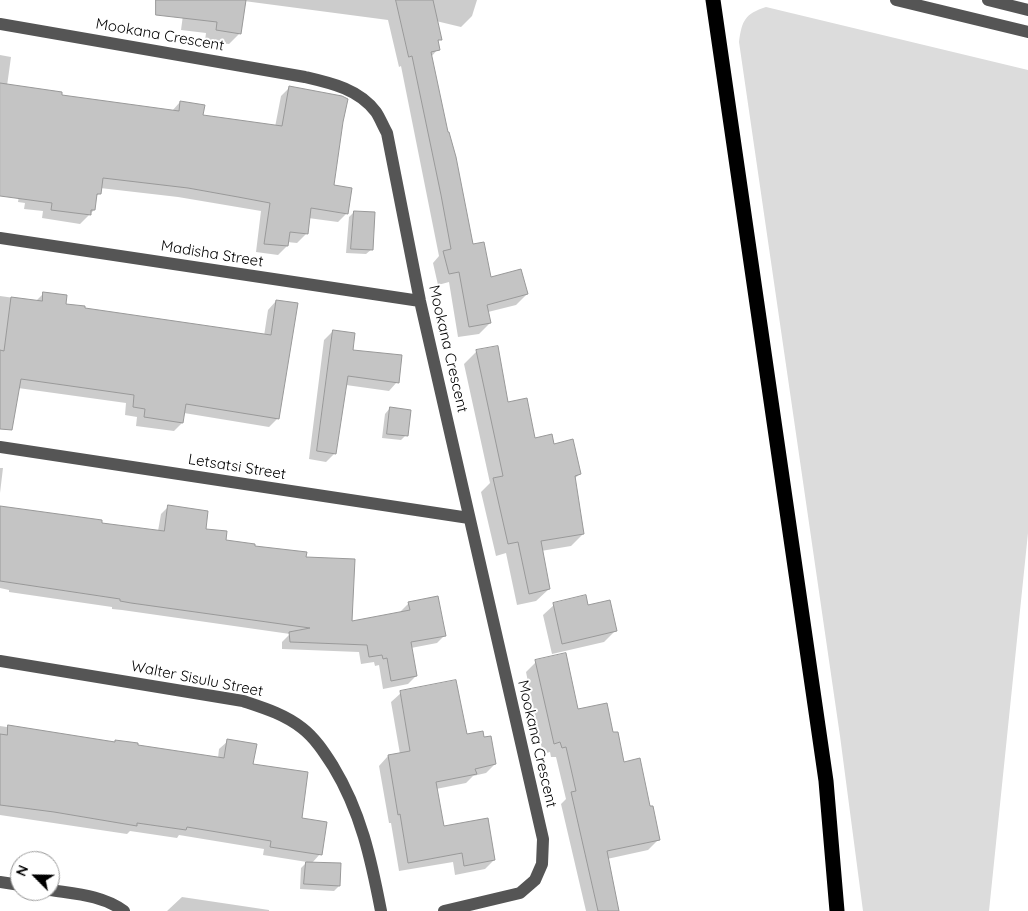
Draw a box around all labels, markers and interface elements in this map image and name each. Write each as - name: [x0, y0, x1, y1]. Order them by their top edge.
- street label: Mookana Crescent: [94, 15, 226, 55]
- street label: Madisha Street: [159, 237, 265, 271]
- street label: Mookana Crescent: [425, 284, 471, 414]
- street label: Letsatsi Street: [187, 450, 287, 484]
- street label: Walter Sisulu Street: [129, 657, 265, 701]
- street label: Mookana Crescent: [514, 679, 560, 809]
- north arrow: [10, 851, 60, 901]
- text: N: [12, 862, 32, 879]

